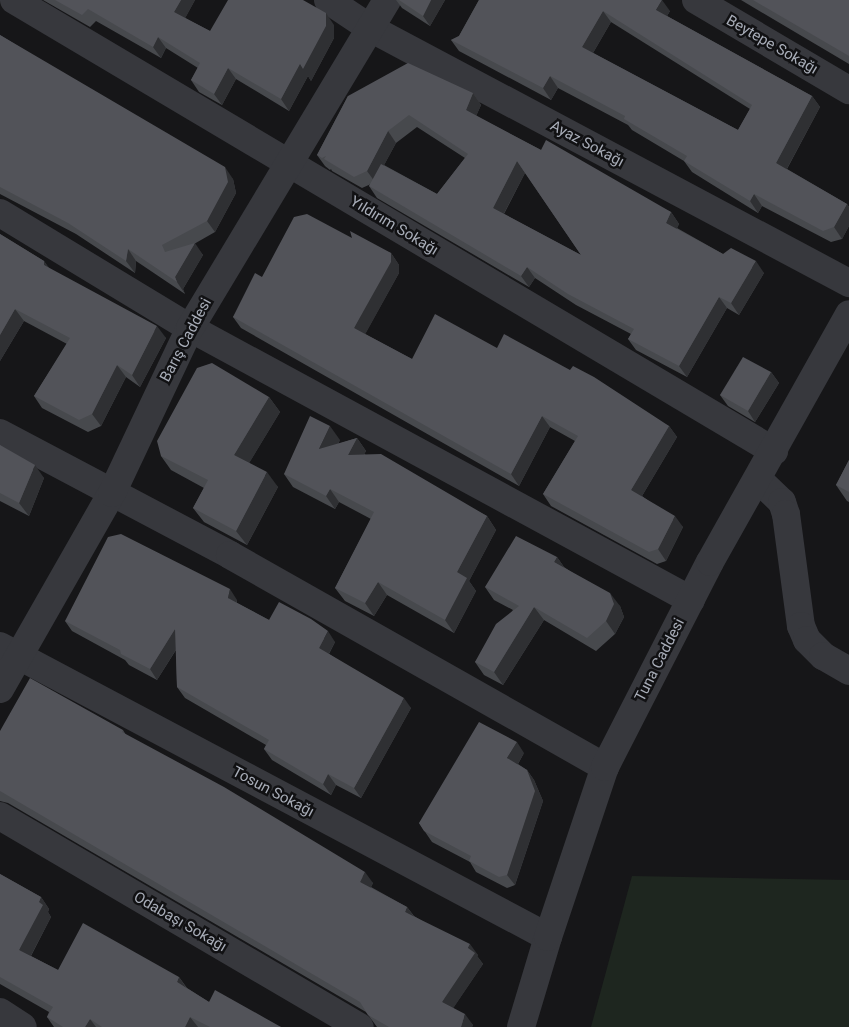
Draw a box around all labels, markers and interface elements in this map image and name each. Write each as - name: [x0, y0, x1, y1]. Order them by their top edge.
- street label: Beytepe Sokağı: [723, 12, 821, 78]
- street label: Ayaz Sokağı: [547, 117, 627, 171]
- street label: Yıldırım Sokağı: [347, 193, 441, 259]
- street label: Barış Caddesi: [156, 295, 216, 385]
- street label: Tuna Caddesi: [631, 615, 689, 705]
- street label: Tosun Sokağı: [229, 763, 317, 821]
- street label: Odabaşı Sokağı: [130, 888, 230, 956]

